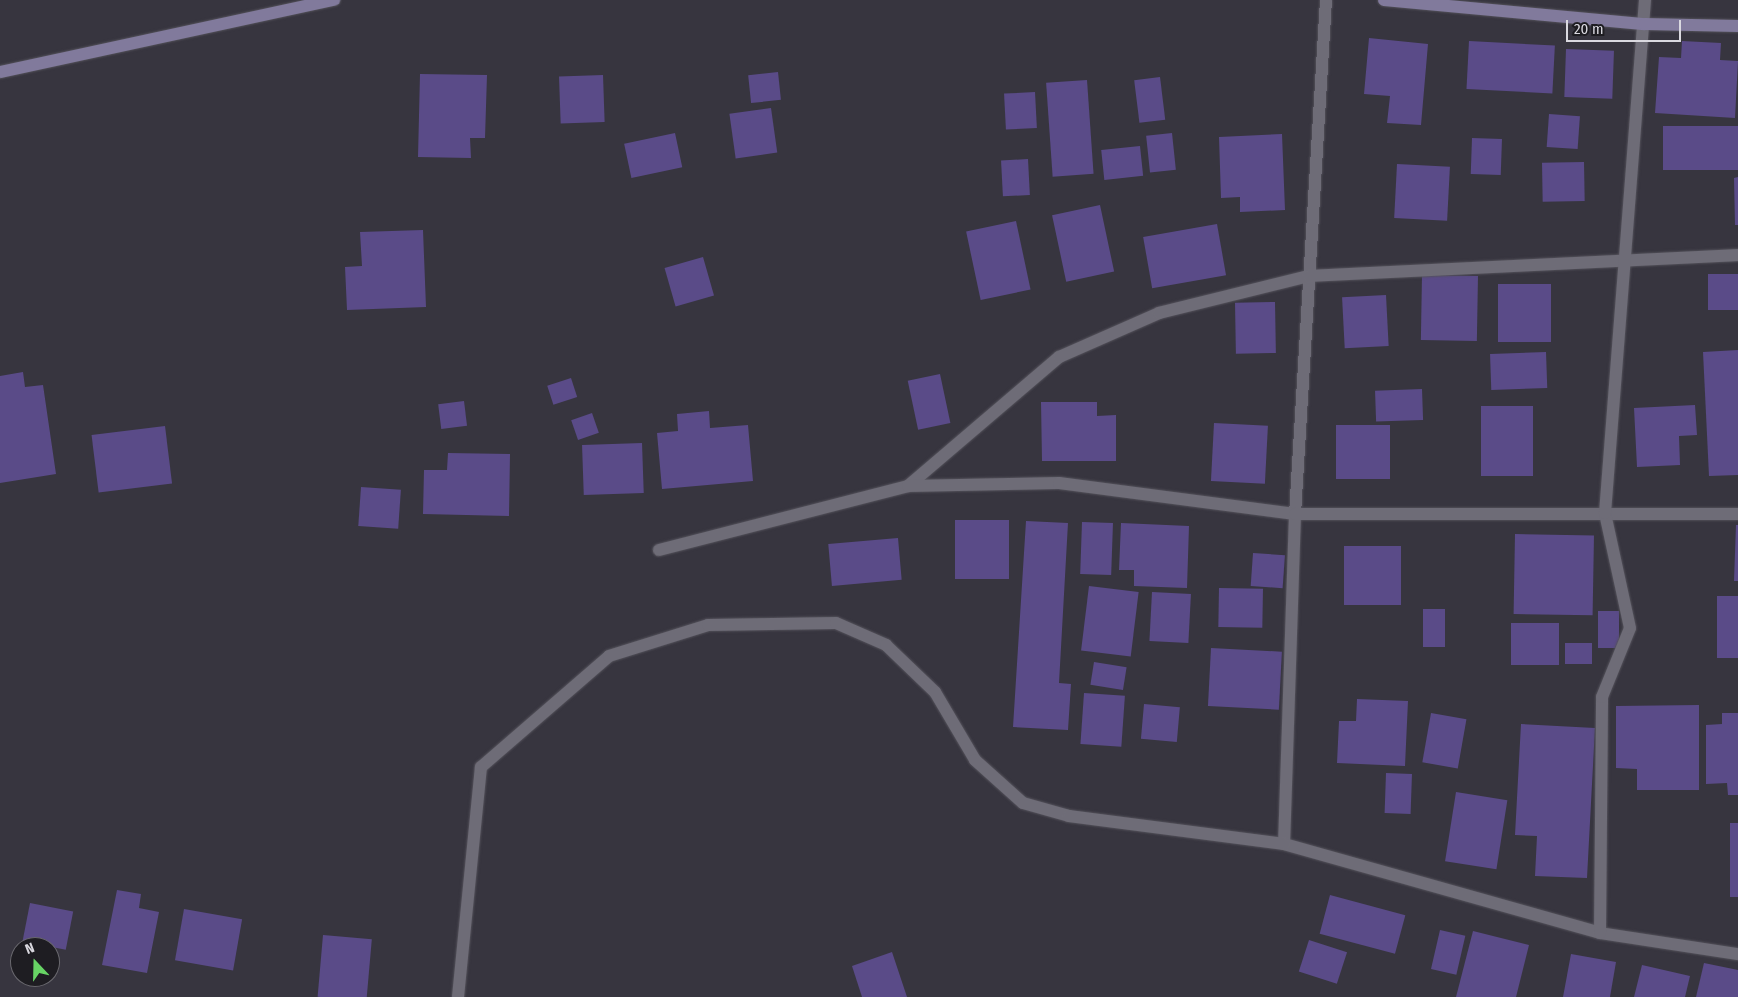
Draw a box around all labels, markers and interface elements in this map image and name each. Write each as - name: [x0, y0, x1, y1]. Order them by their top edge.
- scale bar: [1568, 10, 1683, 42]
- text: 20 m: [1574, 20, 1604, 38]
- north arrow: [10, 937, 60, 987]
- text: N: [23, 939, 37, 958]

